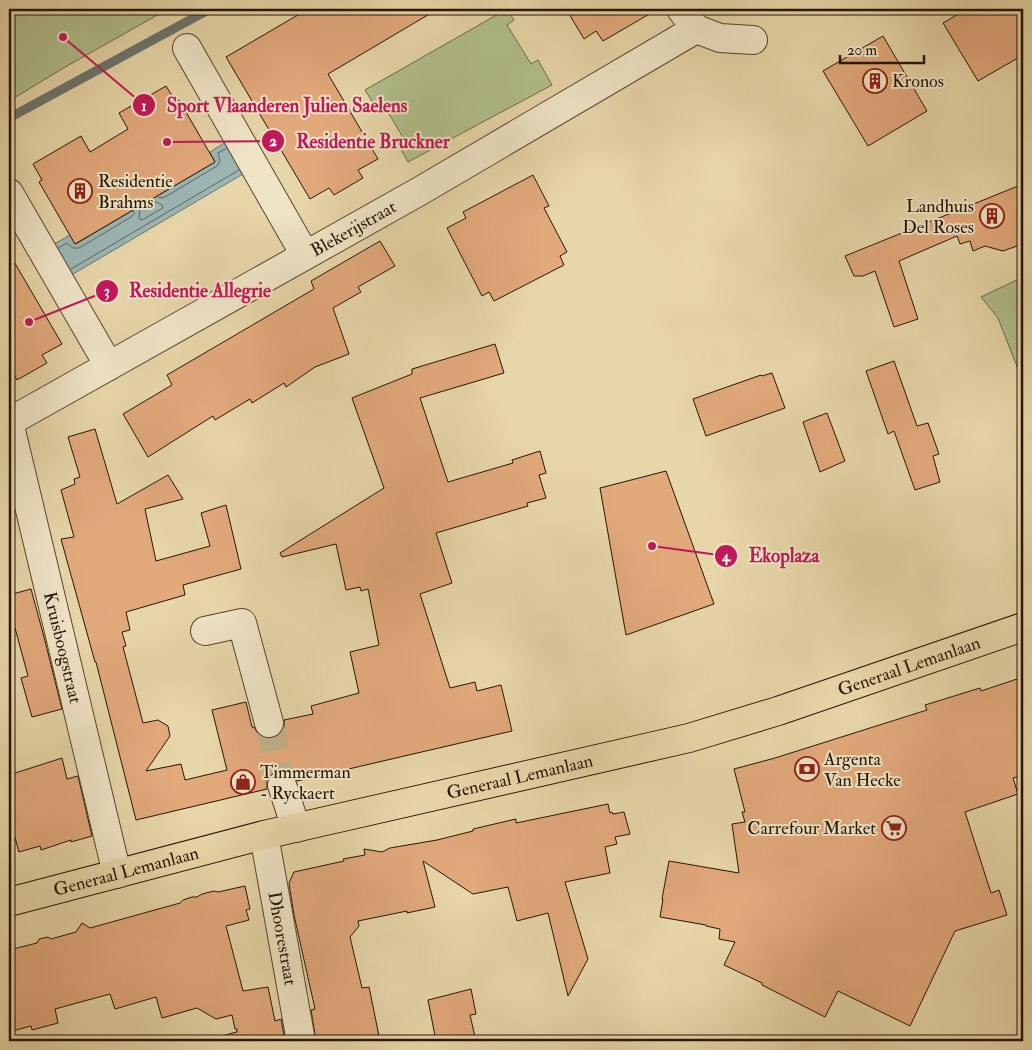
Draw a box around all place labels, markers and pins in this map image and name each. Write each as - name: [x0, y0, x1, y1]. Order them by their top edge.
- building icon: Kronos: [862, 68, 888, 94]
- place label: Kronos: [892, 70, 944, 93]
- callout: Sport Vlaanderen Julien Saelens: [132, 88, 418, 122]
- callout: Residentie Bruckner: [261, 124, 459, 158]
- place label: Residentie Brahms: [98, 170, 173, 214]
- building icon: Residentie Brahms: [67, 178, 93, 204]
- place label: Landhuis Del Roses: [902, 195, 974, 239]
- building icon: Landhuis Del Roses: [979, 203, 1005, 229]
- callout: Residentie Allegrie: [94, 274, 281, 308]
- callout: Ekoplaza: [714, 539, 829, 573]
- place label: Argenta Van Hecke: [823, 748, 901, 792]
- bank icon: Argenta Van Hecke: [794, 756, 820, 782]
- place label: Timmerman - Ryckaert: [260, 761, 351, 805]
- shop icon: Timmerman - Ryckaert: [230, 769, 256, 795]
- supermarket icon: Carrefour Market: [881, 815, 907, 841]
- place label: Carrefour Market: [747, 817, 876, 840]

